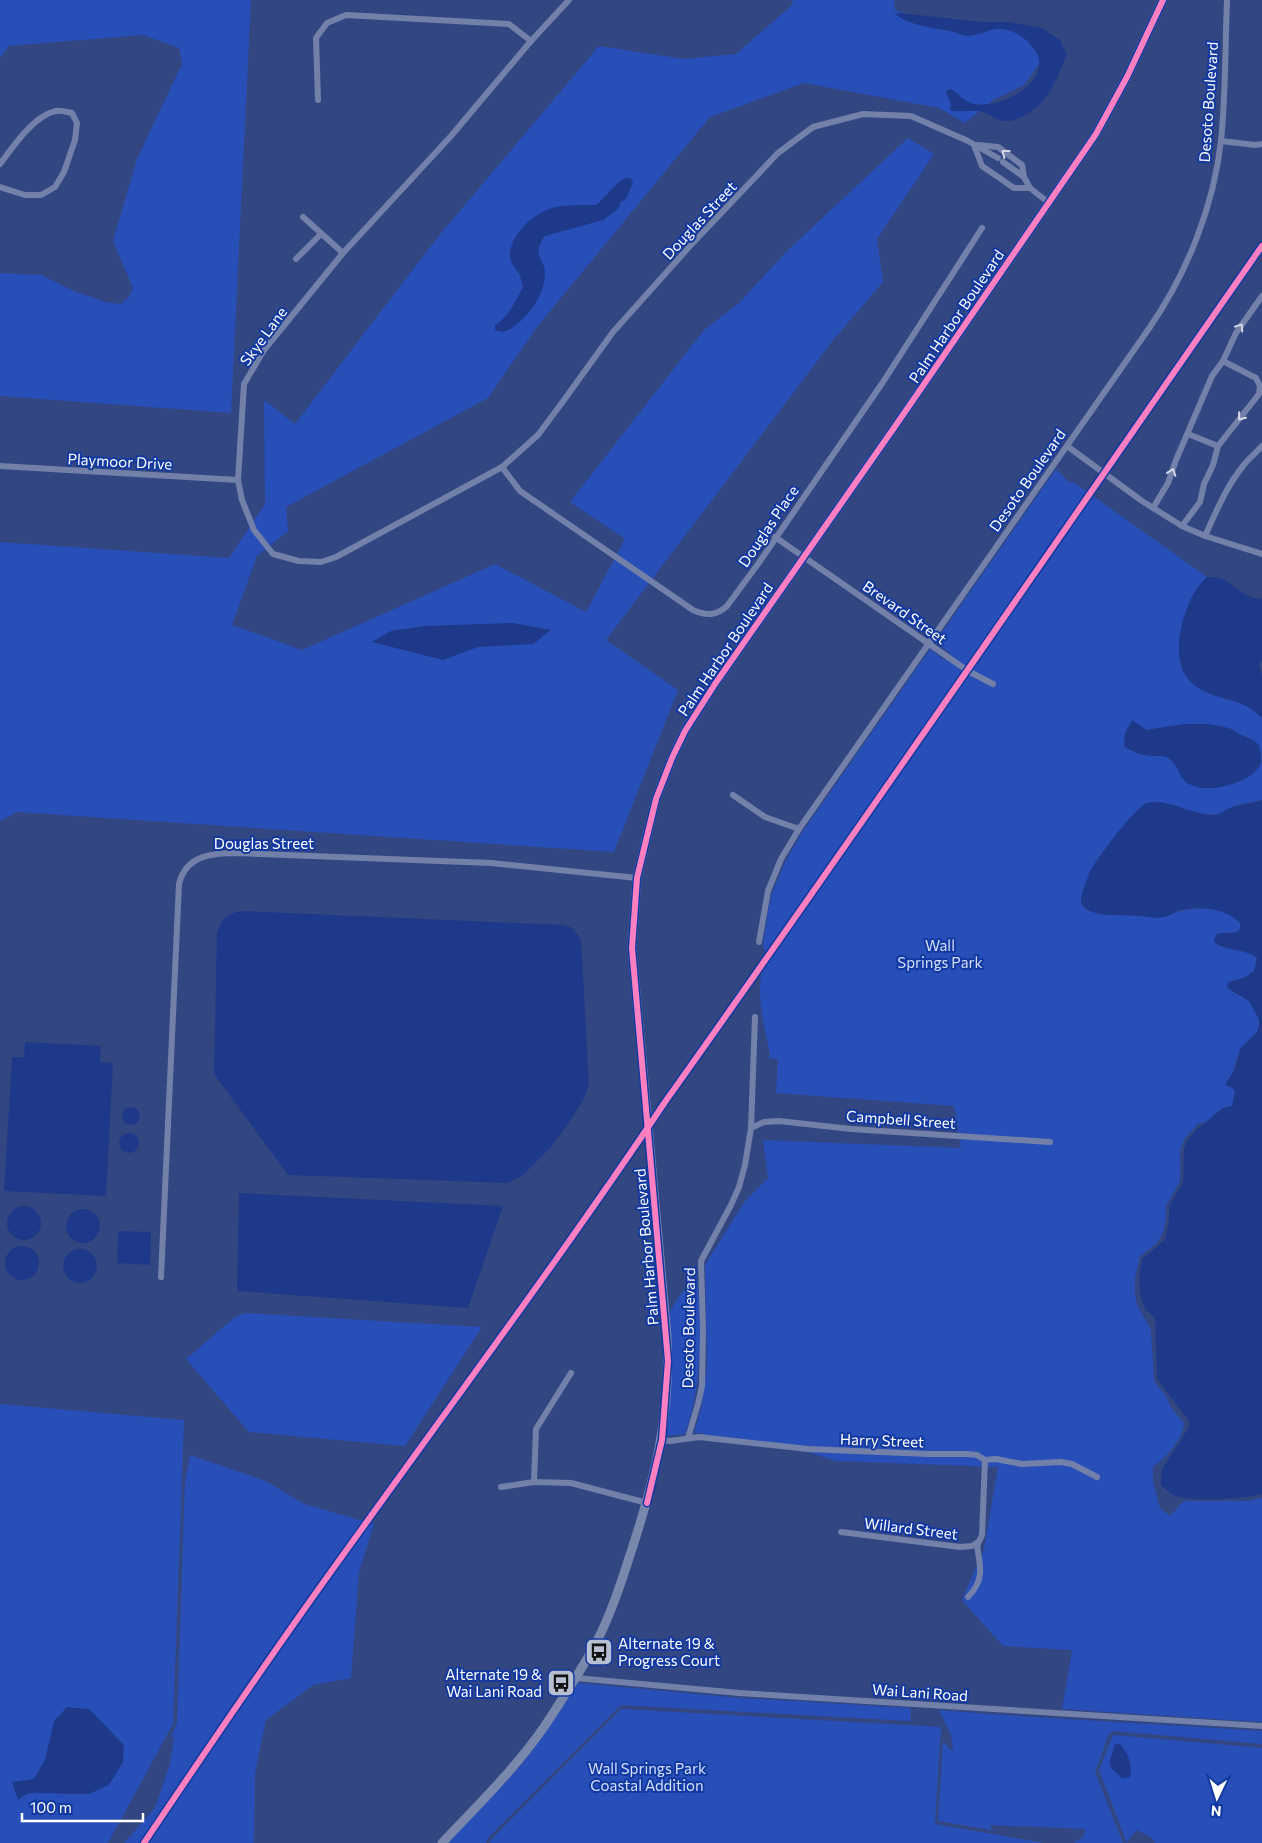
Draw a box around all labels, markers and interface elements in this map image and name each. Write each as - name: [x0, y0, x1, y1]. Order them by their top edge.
- street label: Desoto Boulevard: [1195, 41, 1221, 163]
- one-way arrow: [1002, 150, 1011, 158]
- street label: Douglas Street: [658, 177, 740, 263]
- street label: Palm Harbor Boulevard: [905, 246, 1007, 386]
- street label: Skye Lane: [236, 303, 290, 369]
- one-way arrow: [1234, 323, 1243, 333]
- one-way arrow: [1237, 412, 1246, 421]
- street label: Desoto Boulevard: [985, 425, 1069, 535]
- street label: Playmoor Drive: [67, 449, 173, 473]
- one-way arrow: [1166, 468, 1176, 477]
- street label: Douglas Place: [734, 482, 802, 570]
- street label: Brevard Street: [860, 576, 950, 648]
- street label: Palm Harbor Boulevard: [674, 579, 776, 719]
- street label: Douglas Street: [214, 834, 314, 852]
- park label: Wall Springs Park: [897, 936, 983, 971]
- street label: Campbell Street: [846, 1106, 956, 1132]
- street label: Palm Harbor Boulevard: [630, 1168, 662, 1326]
- street label: Desoto Boulevard: [678, 1267, 698, 1389]
- street label: Harry Street: [840, 1430, 924, 1450]
- street label: Willard Street: [863, 1513, 959, 1543]
- place label: Alternate 19 & Progress Court: [618, 1634, 720, 1669]
- bus stop icon: Alternate 19 & Progress Court: [584, 1637, 614, 1667]
- place label: Alternate 19 & Wai Lani Road: [445, 1665, 542, 1700]
- bus stop icon: Alternate 19 & Wai Lani Road: [546, 1668, 576, 1698]
- street label: Wai Lani Road: [872, 1680, 968, 1704]
- park label: Wall Springs Park Coastal Addition: [588, 1759, 706, 1794]
- north arrow: [1192, 1773, 1242, 1823]
- scale bar: [22, 1790, 144, 1822]
- text: 100 m: [30, 1798, 72, 1816]
- text: N: [1210, 1803, 1222, 1820]

